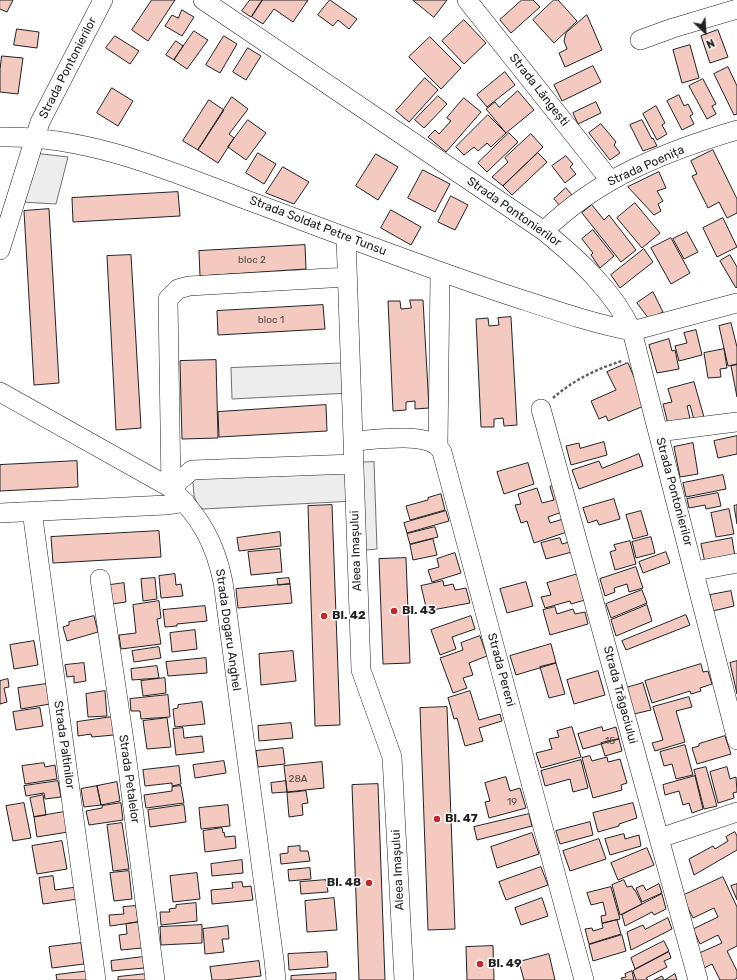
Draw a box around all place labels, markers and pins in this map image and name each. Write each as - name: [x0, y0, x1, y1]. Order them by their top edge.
- place label: Bl. 43: [402, 604, 436, 618]
- marker: Bl. 43: [389, 606, 399, 616]
- place label: Bl. 42: [332, 609, 366, 623]
- marker: Bl. 42: [319, 611, 329, 621]
- place label: Bl. 47: [445, 812, 478, 826]
- marker: Bl. 47: [432, 814, 442, 824]
- place label: Bl. 48: [327, 876, 361, 890]
- marker: Bl. 48: [364, 878, 374, 888]
- place label: Bl. 49: [488, 957, 522, 971]
- marker: Bl. 49: [475, 959, 485, 969]

